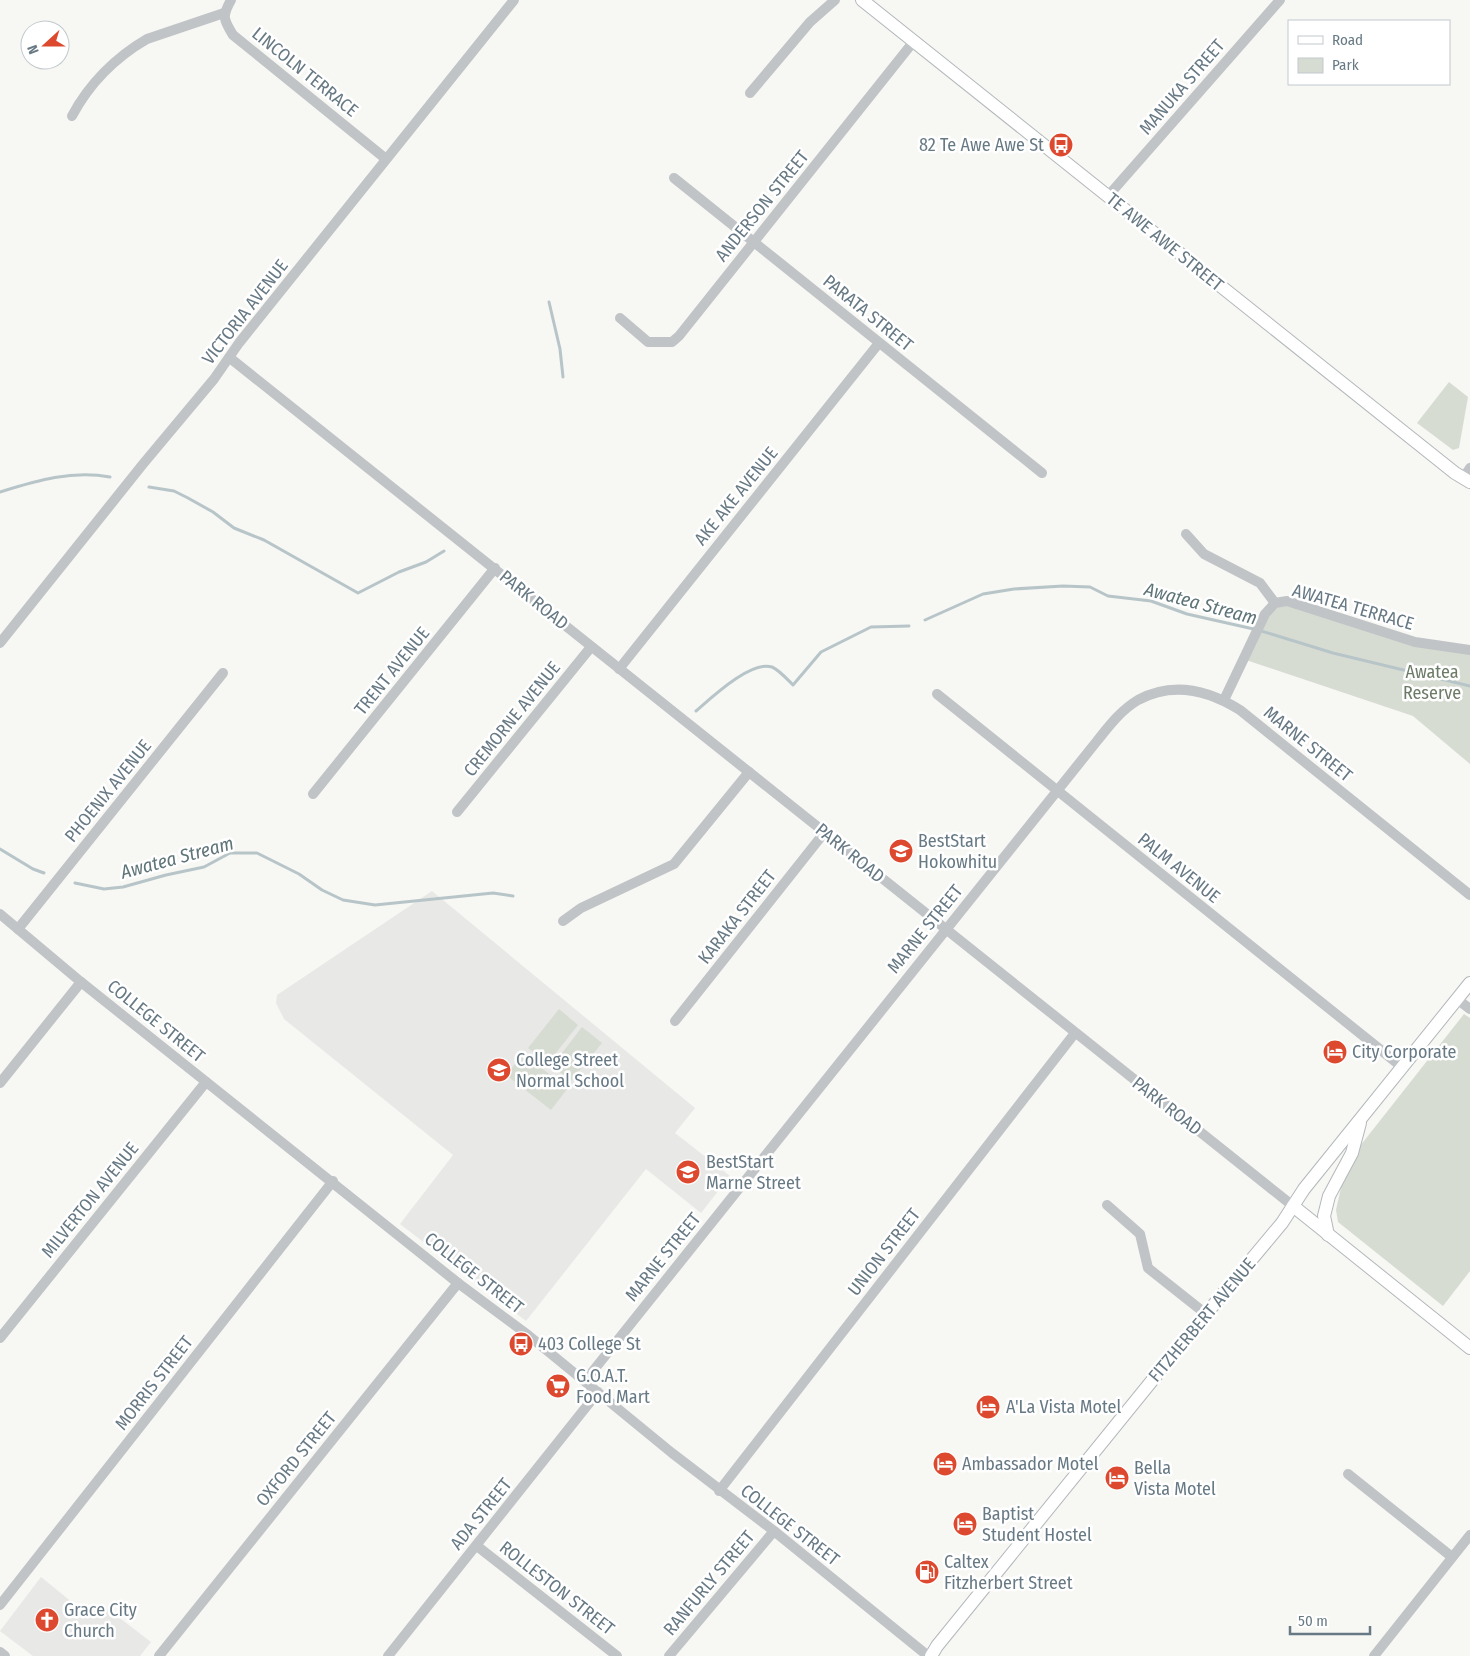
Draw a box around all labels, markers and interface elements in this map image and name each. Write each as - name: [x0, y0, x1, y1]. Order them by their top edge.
- north arrow: [20, 20, 70, 70]
- legend: [1288, 20, 1450, 85]
- street label: LINCOLN TERRACE: [248, 23, 362, 121]
- text: Road: [1332, 31, 1363, 49]
- street label: MANUKA STREET: [1135, 34, 1230, 139]
- text: N: [24, 43, 43, 56]
- text: Park: [1332, 56, 1359, 74]
- bus stop icon: 82 Te Awe Awe St: [1048, 132, 1074, 158]
- place label: 82 Te Awe Awe St: [919, 134, 1044, 156]
- street label: ANDERSON STREET: [711, 146, 814, 266]
- street label: TE AWE AWE STREET: [1102, 188, 1228, 296]
- street label: VICTORIA AVENUE: [197, 255, 293, 369]
- street label: PARATA STREET: [819, 270, 918, 356]
- street label: AKE AKE AVENUE: [690, 442, 782, 550]
- street label: PARK ROAD: [495, 566, 573, 634]
- water label: Awatea Stream: [1141, 577, 1260, 630]
- street label: AWATEA TERRACE: [1290, 579, 1416, 635]
- street label: TRENT AVENUE: [350, 623, 434, 719]
- street label: CREMORNE AVENUE: [459, 657, 565, 781]
- park label: Awatea Reserve: [1403, 661, 1461, 704]
- street label: MARNE STREET: [1259, 702, 1357, 787]
- street label: PHOENIX AVENUE: [60, 735, 156, 847]
- street label: PARK ROAD: [811, 819, 889, 887]
- street label: PALM AVENUE: [1133, 828, 1225, 908]
- place label: BestStart Hokowhitu: [918, 830, 997, 873]
- water label: Awatea Stream: [117, 831, 236, 884]
- school or university icon: BestStart Hokowhitu: [888, 838, 914, 864]
- street label: KARAKA STREET: [693, 865, 781, 968]
- street label: MARNE STREET: [883, 880, 968, 978]
- street label: COLLEGE STREET: [103, 975, 210, 1067]
- hotel icon: City Corporate: [1322, 1039, 1348, 1065]
- place label: City Corporate: [1352, 1041, 1457, 1063]
- place label: College Street Normal School: [516, 1049, 624, 1092]
- school or university icon: College Street Normal School: [486, 1057, 512, 1083]
- street label: PARK ROAD: [1128, 1072, 1206, 1140]
- street label: MILVERTON AVENUE: [37, 1138, 143, 1262]
- place label: BestStart Marne Street: [706, 1151, 801, 1194]
- school or university icon: BestStart Marne Street: [675, 1159, 701, 1185]
- street label: UNION STREET: [843, 1204, 925, 1300]
- street label: MARNE STREET: [621, 1208, 706, 1306]
- street label: COLLEGE STREET: [420, 1228, 528, 1319]
- street label: FITZHERBERT AVENUE: [1144, 1253, 1260, 1387]
- street label: MORRIS STREET: [110, 1331, 198, 1434]
- bus stop icon: 403 College St: [508, 1331, 534, 1357]
- place label: 403 College St: [538, 1333, 641, 1355]
- place label: G.O.A.T. Food Mart: [576, 1365, 650, 1408]
- supermarket icon: G.O.A.T. Food Mart: [545, 1373, 571, 1399]
- hotel icon: A'La Vista Motel: [975, 1394, 1001, 1420]
- place label: A'La Vista Motel: [1006, 1396, 1121, 1418]
- street label: OXFORD STREET: [251, 1407, 341, 1511]
- hotel icon: Ambassador Motel: [932, 1451, 958, 1477]
- place label: Ambassador Motel: [962, 1453, 1099, 1475]
- place label: Bella Vista Motel: [1134, 1457, 1216, 1500]
- hotel icon: Bella Vista Motel: [1104, 1465, 1130, 1491]
- street label: ADA STREET: [446, 1473, 517, 1554]
- street label: COLLEGE STREET: [736, 1480, 844, 1571]
- place label: Baptist Student Hostel: [982, 1503, 1092, 1546]
- hotel icon: Baptist Student Hostel: [952, 1511, 978, 1537]
- street label: RANFURLY STREET: [659, 1526, 760, 1640]
- street label: ROLLESTON STREET: [495, 1536, 619, 1640]
- place label: Caltex Fitzherbert Street: [944, 1551, 1073, 1594]
- fuel station icon: Caltex Fitzherbert Street: [914, 1559, 940, 1585]
- place label: Grace City Church: [64, 1599, 137, 1642]
- scale bar: [1290, 1604, 1370, 1636]
- church icon: Grace City Church: [34, 1607, 60, 1633]
- text: 50 m: [1298, 1612, 1328, 1630]

